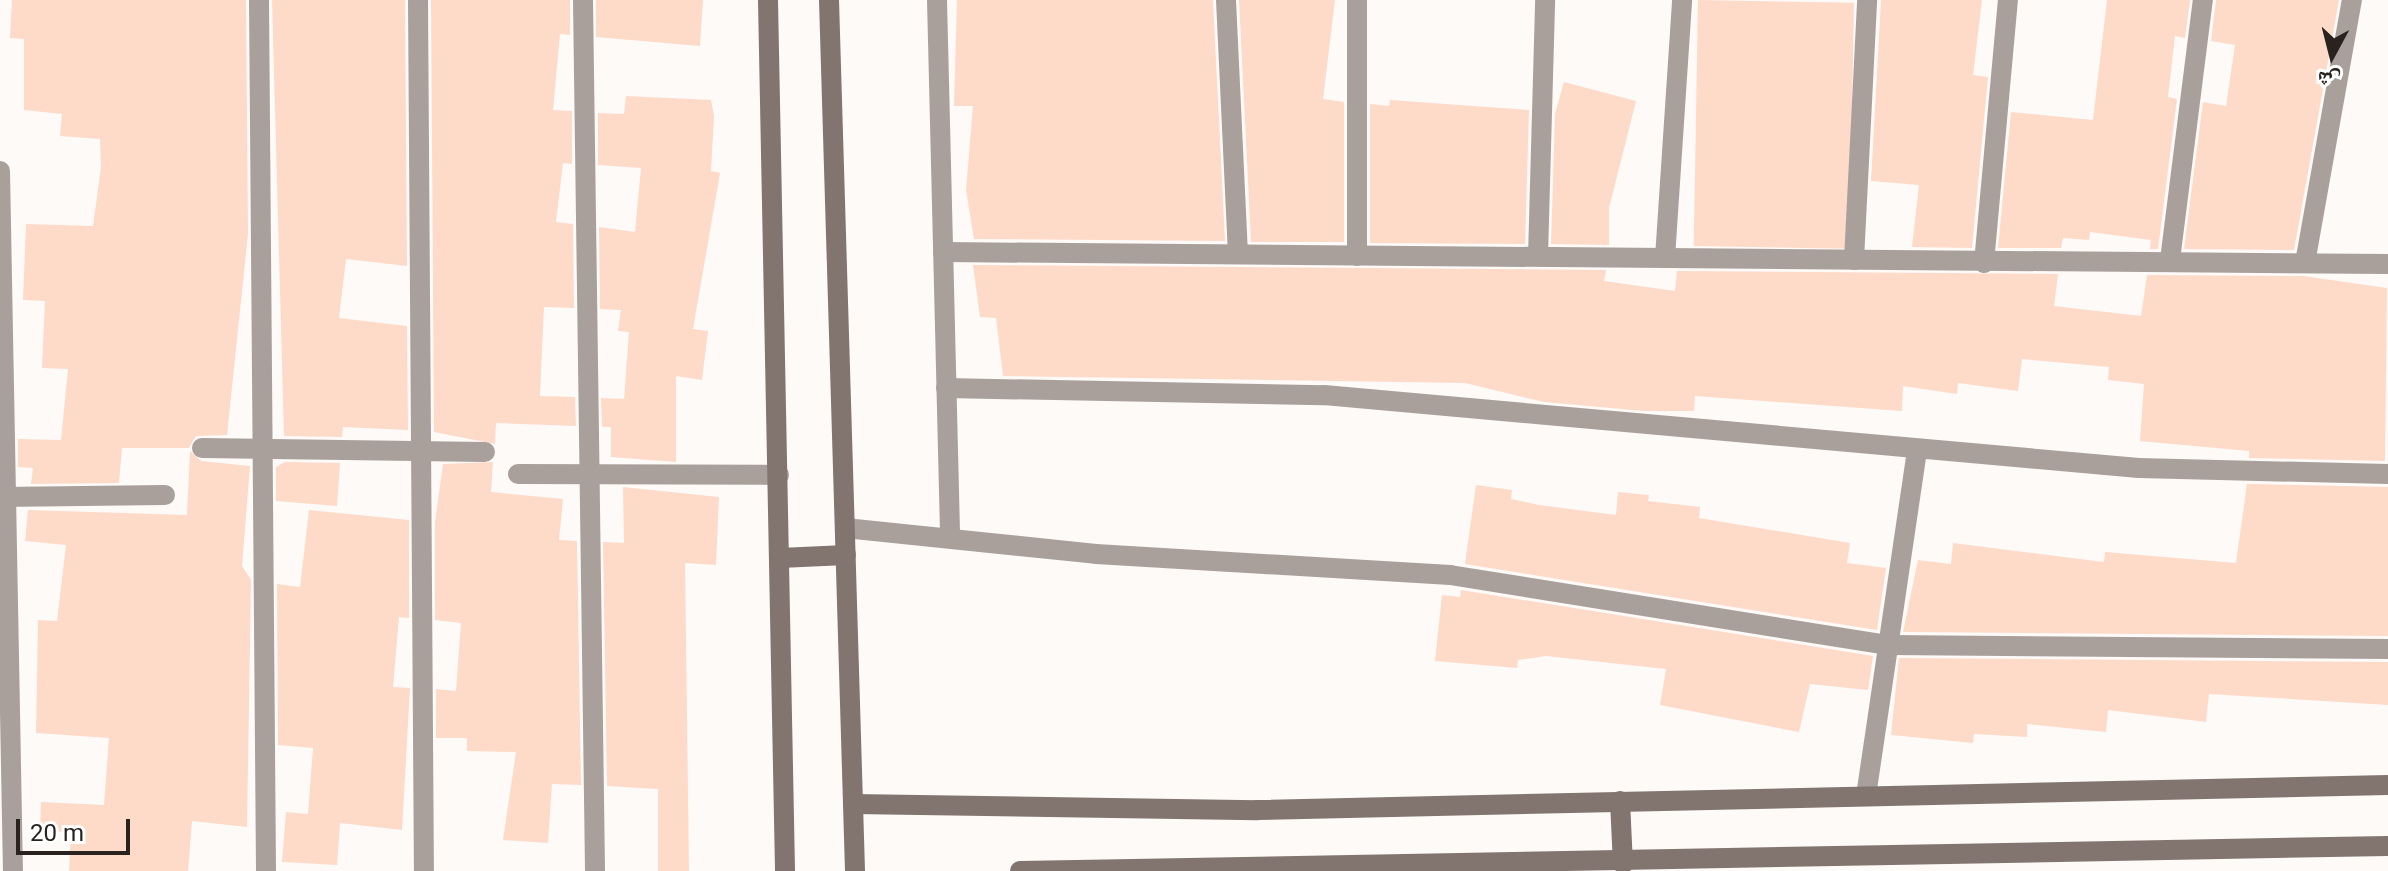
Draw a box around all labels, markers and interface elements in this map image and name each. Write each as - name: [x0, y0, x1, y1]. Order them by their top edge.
- north arrow: [2292, 16, 2372, 96]
- text: ش: [2316, 66, 2342, 94]
- scale bar: [20, 803, 134, 853]
- text: 20 m: [30, 819, 84, 847]

